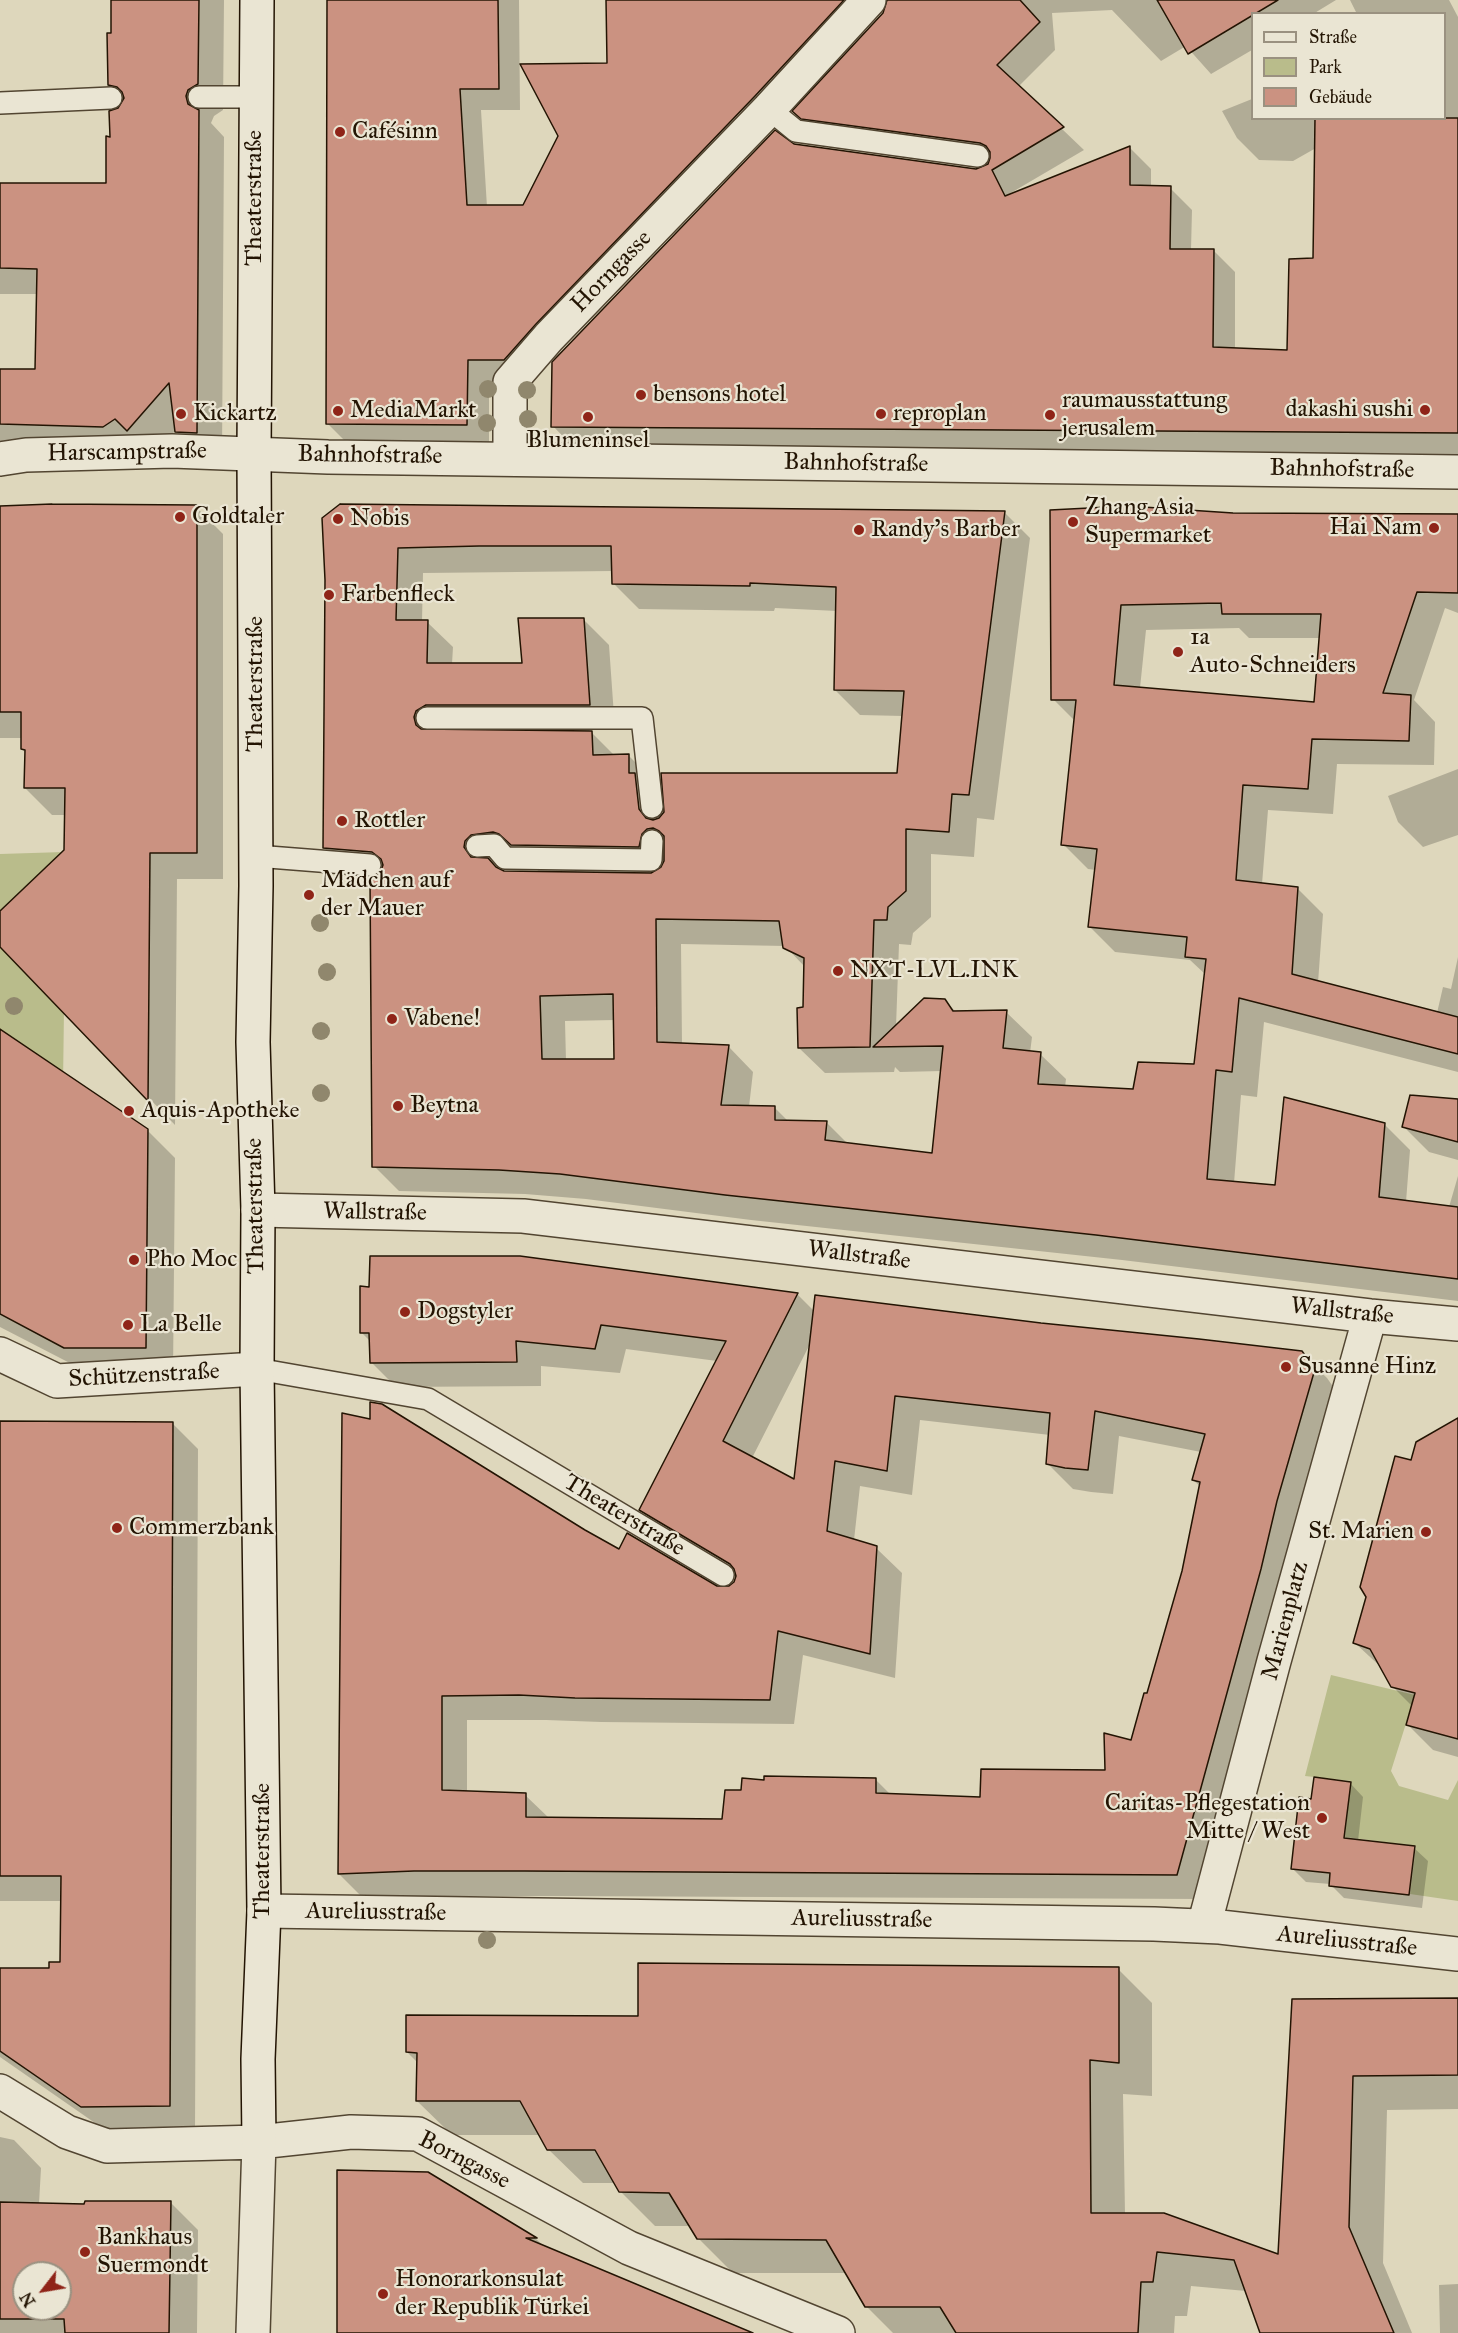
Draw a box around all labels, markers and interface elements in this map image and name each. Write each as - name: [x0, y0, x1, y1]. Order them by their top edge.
- legend: [1251, 12, 1446, 120]
- text: Straße: [1309, 26, 1357, 48]
- text: Park: [1309, 56, 1342, 78]
- text: Gebäude: [1309, 86, 1372, 108]
- place label: Cafésinn: [352, 118, 438, 146]
- marker: Cafésinn: [333, 125, 347, 139]
- street label: Theaterstraße: [241, 130, 269, 266]
- street label: Horngasse: [566, 225, 658, 319]
- place label: bensons hotel: [653, 381, 786, 409]
- place label: raumausstattung jerusalem: [1062, 387, 1227, 443]
- marker: bensons hotel: [634, 388, 648, 402]
- place label: dakashi sushi: [1285, 396, 1413, 424]
- place label: MediaMarkt: [350, 397, 477, 425]
- place label: Kickartz: [193, 400, 277, 428]
- place label: reproplan: [893, 400, 986, 428]
- marker: dakashi sushi: [1418, 403, 1432, 417]
- marker: MediaMarkt: [331, 404, 345, 418]
- marker: Kickartz: [174, 407, 188, 421]
- marker: reproplan: [874, 407, 888, 421]
- marker: raumausstattung jerusalem: [1043, 408, 1057, 422]
- marker: Blumeninsel: [581, 410, 595, 424]
- place label: Blumeninsel: [527, 427, 649, 455]
- street label: Harscampstraße: [47, 437, 207, 469]
- street label: Bahnhofstraße: [297, 440, 443, 472]
- street label: Bahnhofstraße: [783, 448, 929, 480]
- street label: Bahnhofstraße: [1269, 454, 1415, 486]
- place label: Zhang Asia Supermarket: [1085, 494, 1211, 550]
- place label: Goldtaler: [192, 503, 284, 531]
- place label: Nobis: [350, 505, 409, 533]
- marker: Goldtaler: [173, 510, 187, 524]
- marker: Nobis: [331, 512, 345, 526]
- place label: Hai Nam: [1329, 514, 1422, 542]
- marker: Zhang Asia Supermarket: [1066, 515, 1080, 529]
- place label: Randy's Barber: [871, 516, 1020, 544]
- marker: Hai Nam: [1427, 521, 1441, 535]
- marker: Randy's Barber: [852, 523, 866, 537]
- place label: Farbenfleck: [341, 581, 455, 609]
- marker: Farbenfleck: [322, 588, 336, 602]
- street label: Theaterstraße: [242, 616, 270, 752]
- place label: 1a Auto-Schneiders: [1190, 624, 1356, 680]
- marker: 1a Auto-Schneiders: [1171, 645, 1185, 659]
- place label: Rottler: [354, 807, 425, 835]
- marker: Rottler: [335, 814, 349, 828]
- place label: Mädchen auf der Mauer: [321, 867, 450, 923]
- marker: Mädchen auf der Mauer: [302, 888, 316, 902]
- place label: NXT-LVL.INK: [850, 957, 1018, 985]
- marker: NXT-LVL.INK: [831, 964, 845, 978]
- place label: Vabene!: [404, 1005, 480, 1033]
- marker: Vabene!: [385, 1012, 399, 1026]
- place label: Beytna: [410, 1092, 479, 1120]
- place label: Aquis-Apotheke: [141, 1097, 299, 1125]
- marker: Beytna: [391, 1099, 405, 1113]
- marker: Aquis-Apotheke: [122, 1104, 136, 1118]
- street label: Theaterstraße: [240, 1138, 272, 1274]
- street label: Wallstraße: [323, 1198, 427, 1228]
- street label: Wallstraße: [806, 1235, 912, 1277]
- place label: Pho Moc: [146, 1246, 237, 1274]
- marker: Pho Moc: [127, 1253, 141, 1267]
- street label: Wallstraße: [1289, 1292, 1395, 1332]
- place label: Dogstyler: [417, 1298, 513, 1326]
- marker: Dogstyler: [398, 1305, 412, 1319]
- place label: La Belle: [140, 1311, 222, 1339]
- marker: La Belle: [121, 1318, 135, 1332]
- place label: Susanne Hinz: [1298, 1353, 1436, 1381]
- street label: Schützenstraße: [68, 1358, 220, 1394]
- marker: Susanne Hinz: [1279, 1360, 1293, 1374]
- street label: Theaterstraße: [558, 1469, 690, 1563]
- place label: Commerzbank: [129, 1514, 274, 1542]
- place label: St. Marien: [1308, 1518, 1414, 1546]
- marker: Commerzbank: [110, 1521, 124, 1535]
- marker: St. Marien: [1419, 1525, 1433, 1539]
- street label: Marienplatz: [1256, 1559, 1316, 1683]
- street label: Theaterstraße: [249, 1783, 277, 1919]
- place label: Caritas-Pflegestation Mitte / West: [1105, 1790, 1310, 1846]
- marker: Caritas-Pflegestation Mitte / West: [1315, 1811, 1329, 1825]
- street label: Aureliusstraße: [305, 1897, 447, 1929]
- street label: Aureliusstraße: [791, 1904, 933, 1936]
- street label: Aureliusstraße: [1275, 1920, 1419, 1964]
- street label: Borngasse: [413, 2126, 515, 2196]
- place label: Bankhaus Suermondt: [97, 2224, 208, 2280]
- marker: Bankhaus Suermondt: [78, 2245, 92, 2259]
- north arrow: [12, 2261, 72, 2321]
- place label: Honorarkonsulat der Republik Türkei: [395, 2266, 589, 2322]
- marker: Honorarkonsulat der Republik Türkei: [376, 2287, 390, 2301]
- text: N: [16, 2289, 40, 2310]

